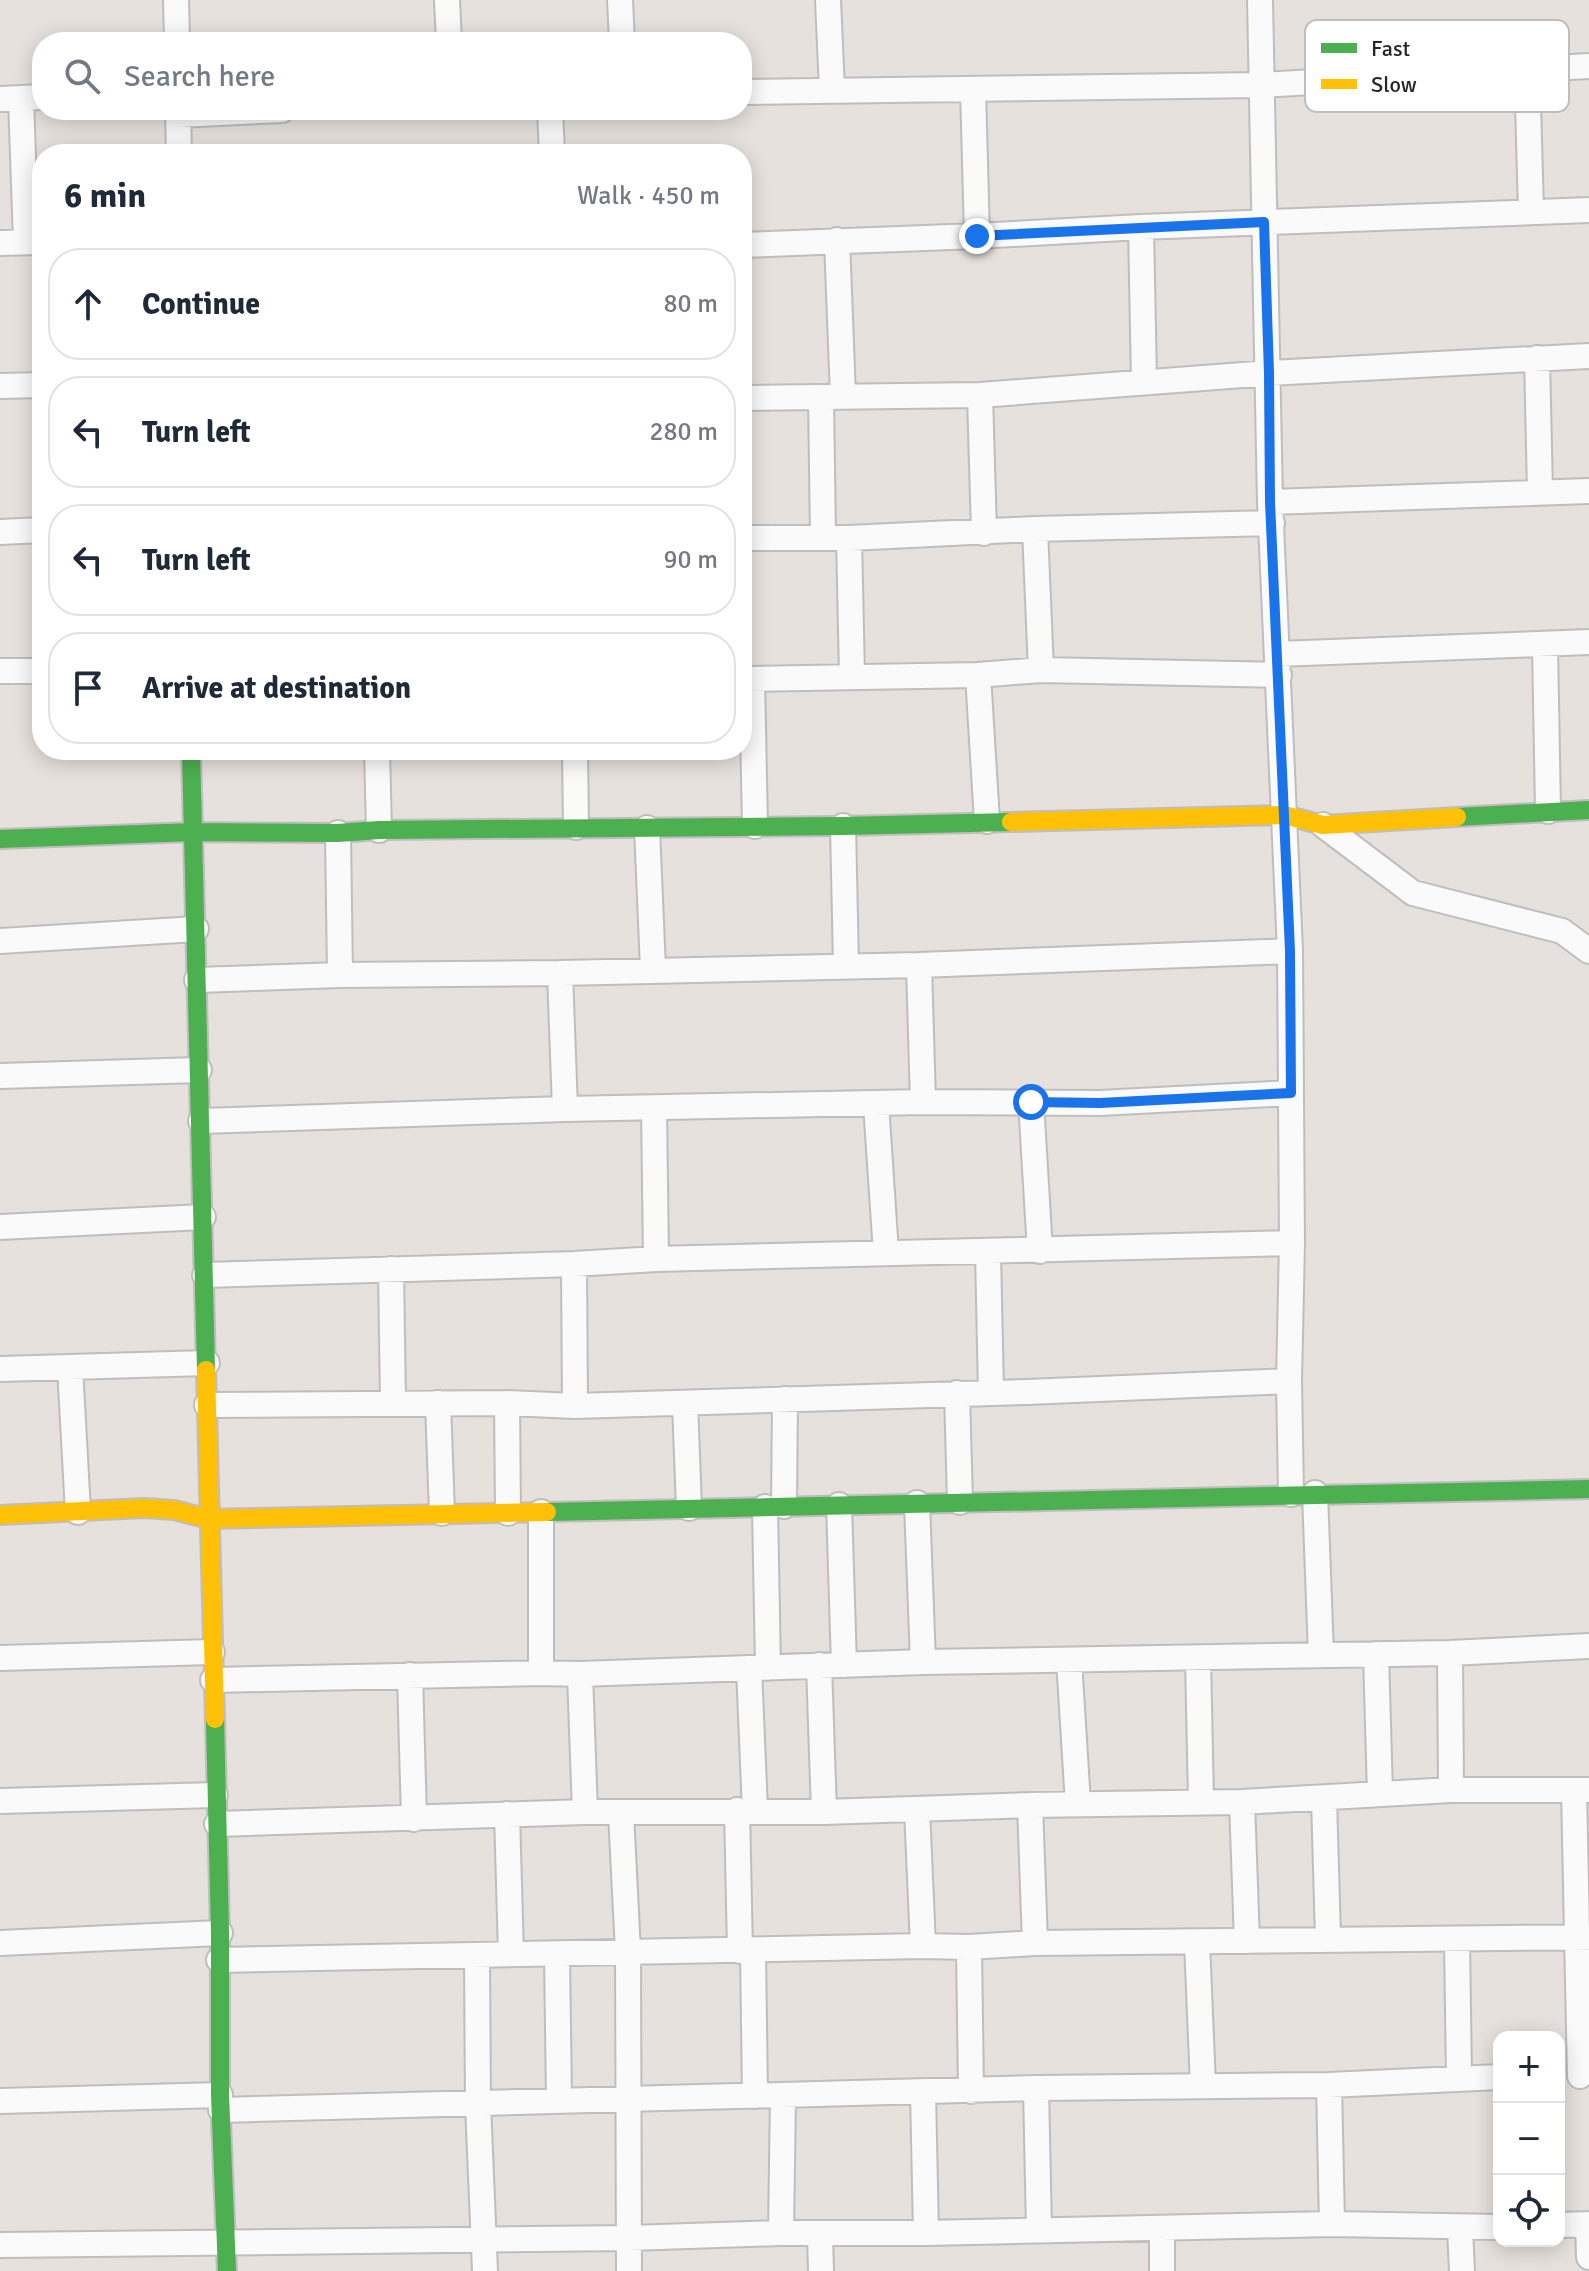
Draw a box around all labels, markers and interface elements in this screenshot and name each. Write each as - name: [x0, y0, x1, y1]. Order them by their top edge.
- legend: [1305, 20, 1569, 112]
- search box: [32, 32, 752, 120]
- text: Fast: [1371, 35, 1411, 62]
- icon: search: [60, 54, 104, 98]
- text: Search here: [124, 58, 275, 95]
- text: Slow: [1371, 71, 1417, 98]
- text: 6 min: [64, 175, 146, 217]
- text: Walk · 450 m: [577, 180, 720, 212]
- route end: [959, 218, 995, 254]
- icon: ahead: [66, 282, 110, 326]
- text: Continue: [142, 286, 260, 323]
- text: 80 m: [663, 288, 718, 320]
- icon: left: [66, 410, 110, 454]
- text: Turn left: [142, 414, 251, 451]
- text: 280 m: [649, 416, 718, 448]
- icon: left: [66, 538, 110, 582]
- text: Turn left: [142, 542, 251, 579]
- text: 90 m: [663, 544, 718, 576]
- icon: arrive: [66, 666, 110, 710]
- text: Arrive at destination: [142, 670, 411, 707]
- route start: [1013, 1084, 1049, 1120]
- map controls: [1493, 2031, 1565, 2247]
- button: +: [1493, 2031, 1565, 2103]
- button: −: [1493, 2103, 1565, 2175]
- button: locate: [1493, 2175, 1565, 2247]

